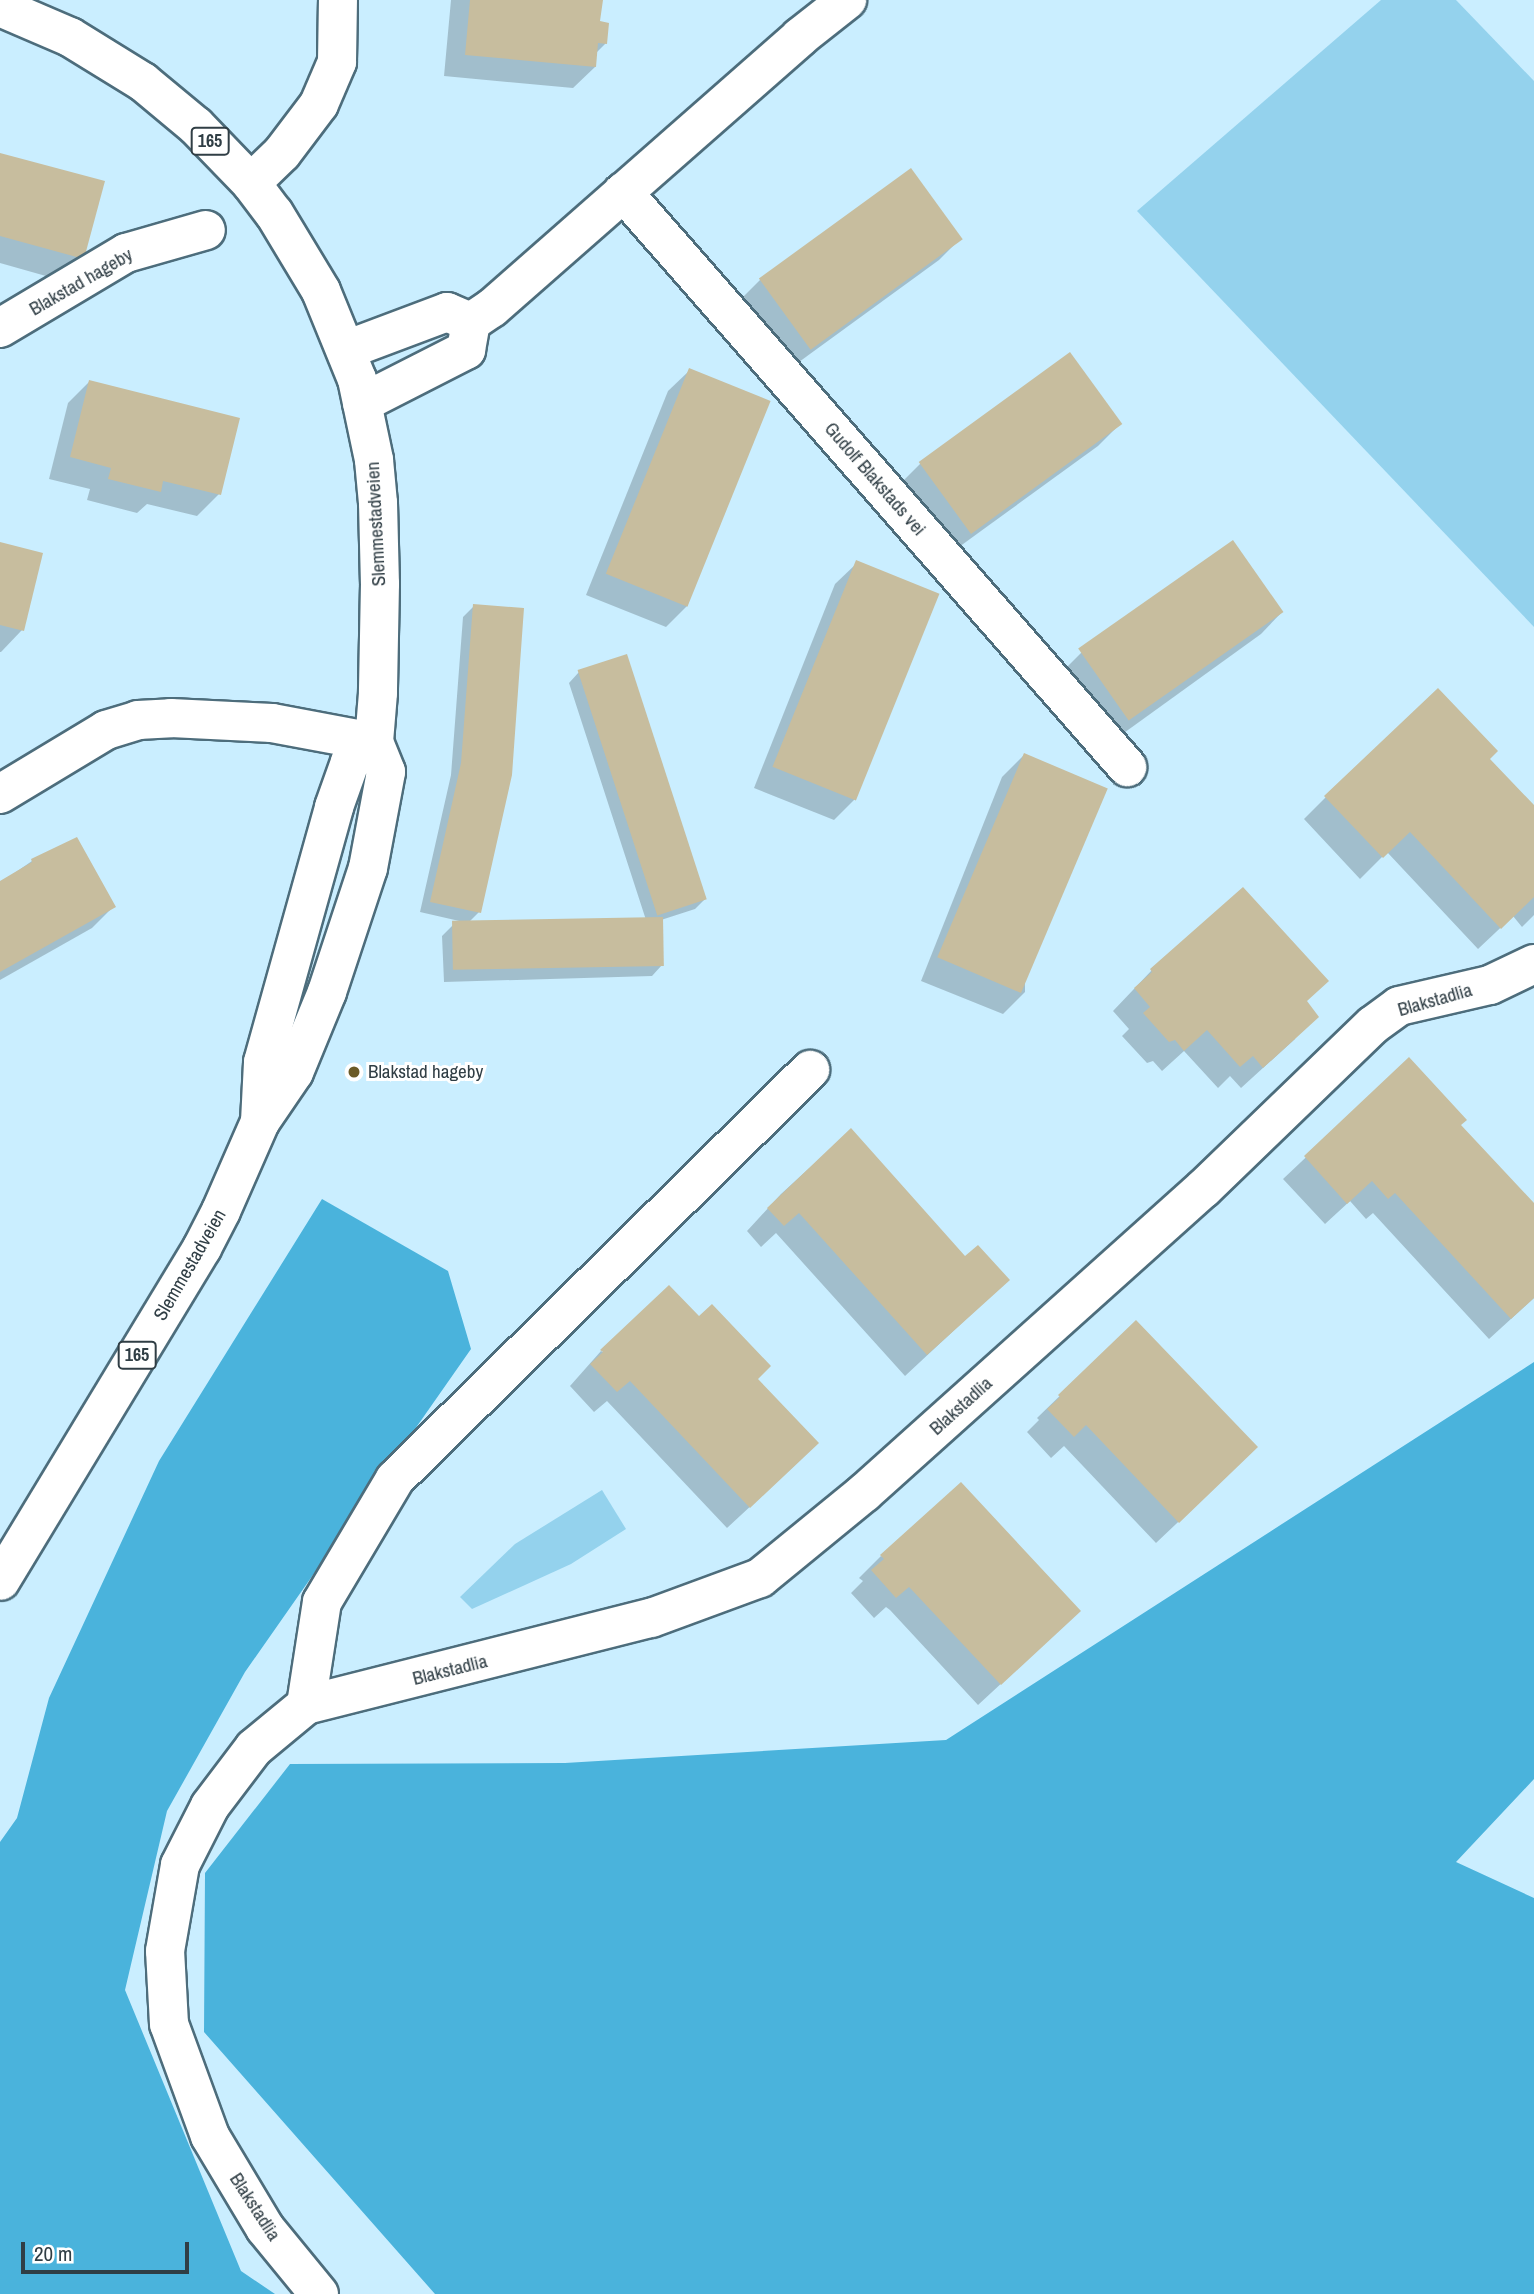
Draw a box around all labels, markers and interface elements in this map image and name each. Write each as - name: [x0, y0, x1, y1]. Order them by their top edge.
- road number: 165: [189, 126, 231, 156]
- street label: Blakstad hageby: [25, 243, 137, 321]
- street label: Gudolf Blakstads vei: [820, 418, 930, 540]
- street label: Slemmestadveien: [361, 461, 391, 587]
- street label: Blakstadlia: [1395, 979, 1475, 1021]
- place label: Blakstad hageby: [368, 1061, 483, 1083]
- marker: Blakstad hageby: [346, 1064, 362, 1080]
- street label: Slemmestadveien: [149, 1205, 231, 1325]
- road number: 165: [116, 1340, 158, 1370]
- street label: Blakstadlia: [925, 1372, 997, 1440]
- street label: Blakstadlia: [410, 1650, 490, 1690]
- street label: Blakstadlia: [225, 2169, 285, 2245]
- scale bar: [24, 2228, 192, 2272]
- text: 20 m: [34, 2239, 72, 2268]

